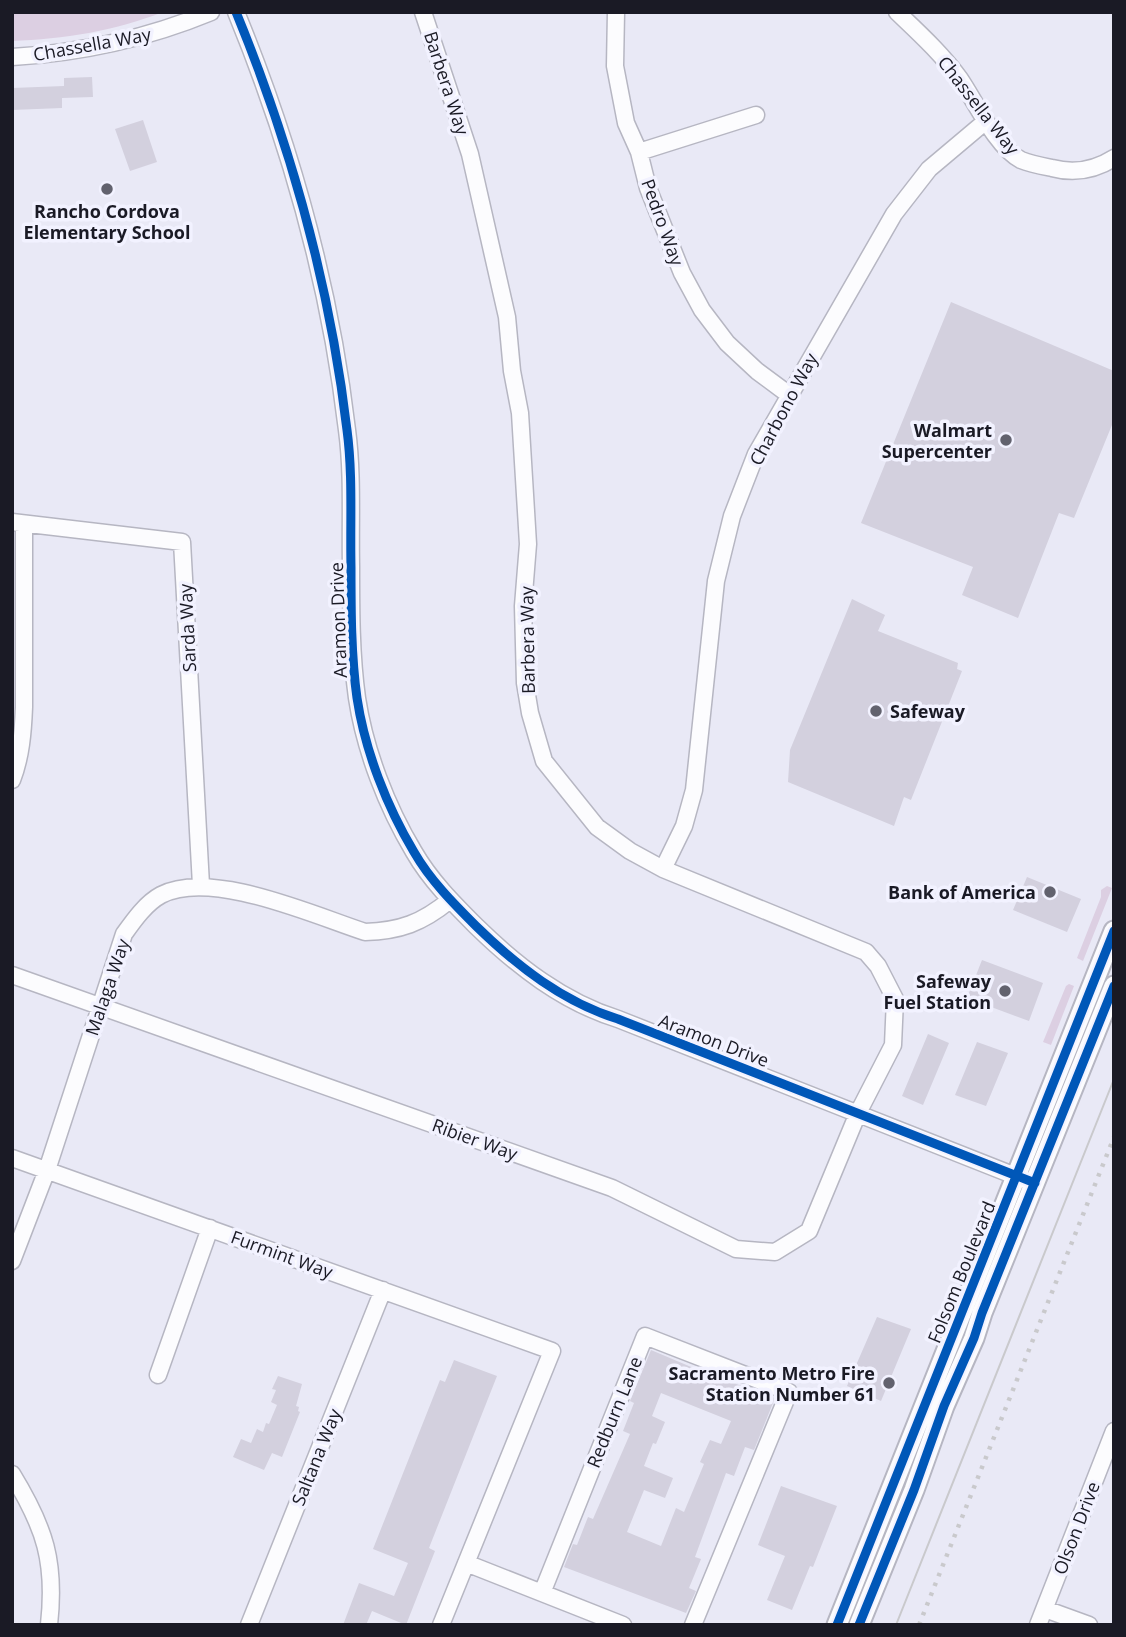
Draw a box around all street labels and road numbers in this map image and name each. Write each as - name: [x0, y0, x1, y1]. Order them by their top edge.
- street label: Chassella Way: [31, 22, 154, 66]
- street label: Barbera Way: [419, 28, 475, 139]
- street label: Chassella Way: [933, 51, 1026, 160]
- street label: Pedro Way: [636, 175, 690, 270]
- street label: Charbono Way: [743, 348, 823, 469]
- street label: Aramon Drive: [324, 562, 352, 678]
- street label: Sarda Way: [173, 582, 201, 673]
- street label: Barbera Way: [514, 585, 540, 694]
- street label: Malaga Way: [79, 934, 135, 1039]
- street label: Aramon Drive: [656, 1008, 772, 1072]
- street label: Ribier Way: [429, 1113, 522, 1166]
- street label: Folsom Boulevard: [922, 1198, 1000, 1346]
- street label: Furmint Way: [228, 1224, 337, 1284]
- street label: Redburn Lane: [581, 1353, 647, 1471]
- street label: Saltana Way: [286, 1404, 347, 1509]
- street label: Olson Drive: [1047, 1478, 1105, 1578]

